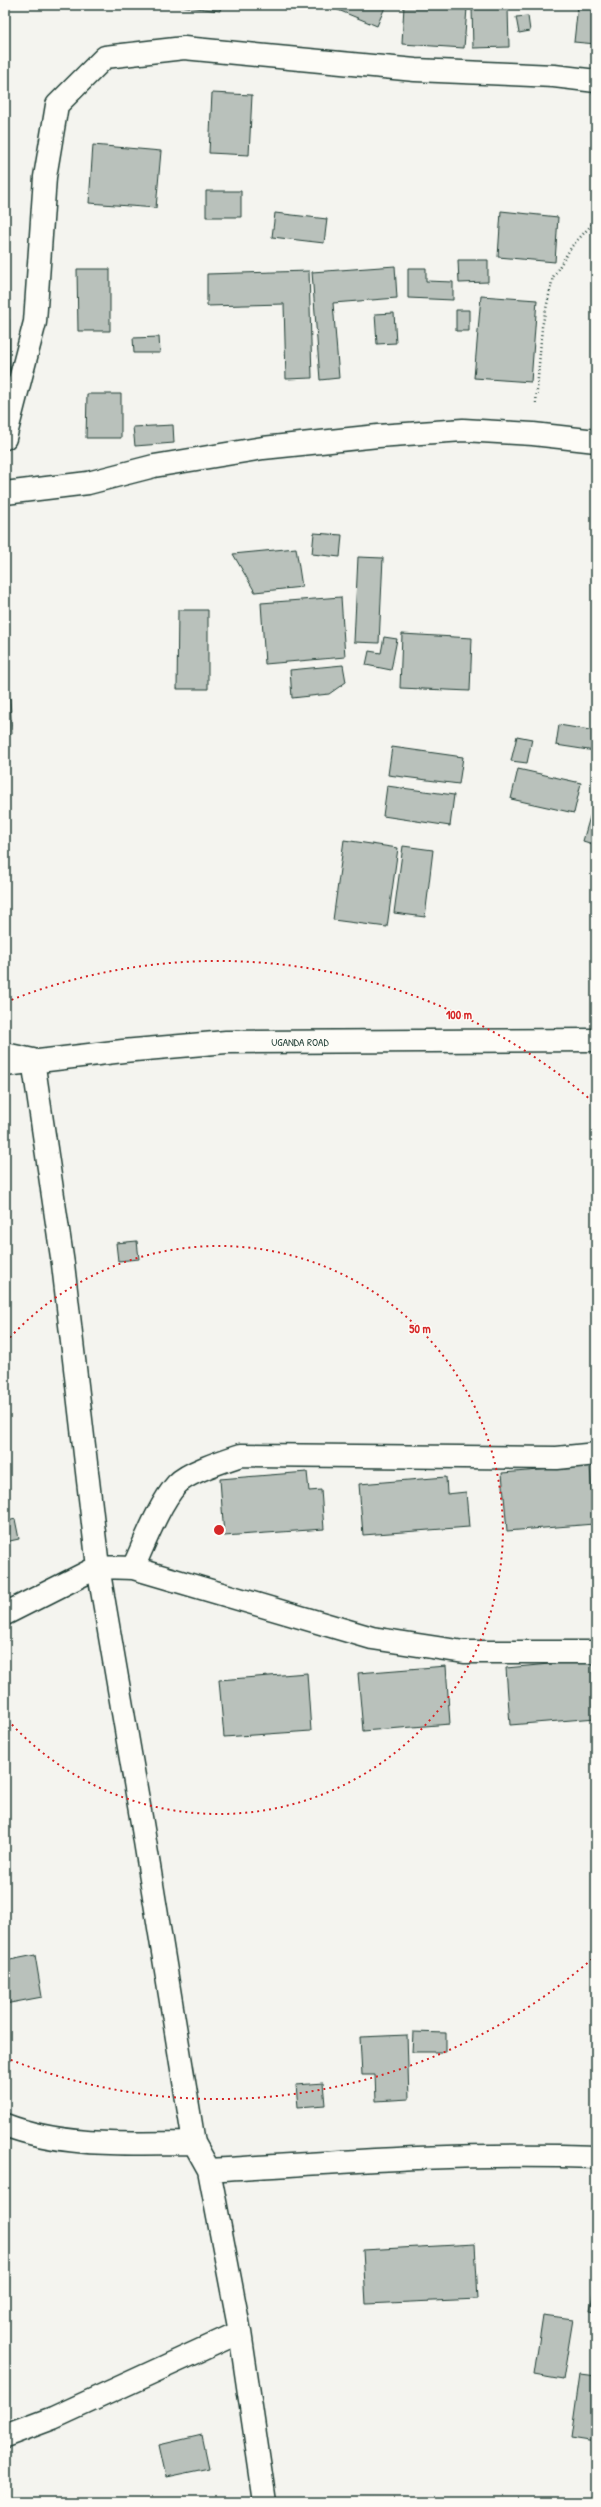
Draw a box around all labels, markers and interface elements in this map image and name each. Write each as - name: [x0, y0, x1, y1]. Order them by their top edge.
- text: 100 m: [446, 1006, 472, 1023]
- street label: UGANDA ROAD: [271, 1035, 329, 1049]
- text: 50 m: [409, 1320, 431, 1337]
- centre of rings: [212, 1523, 226, 1537]

